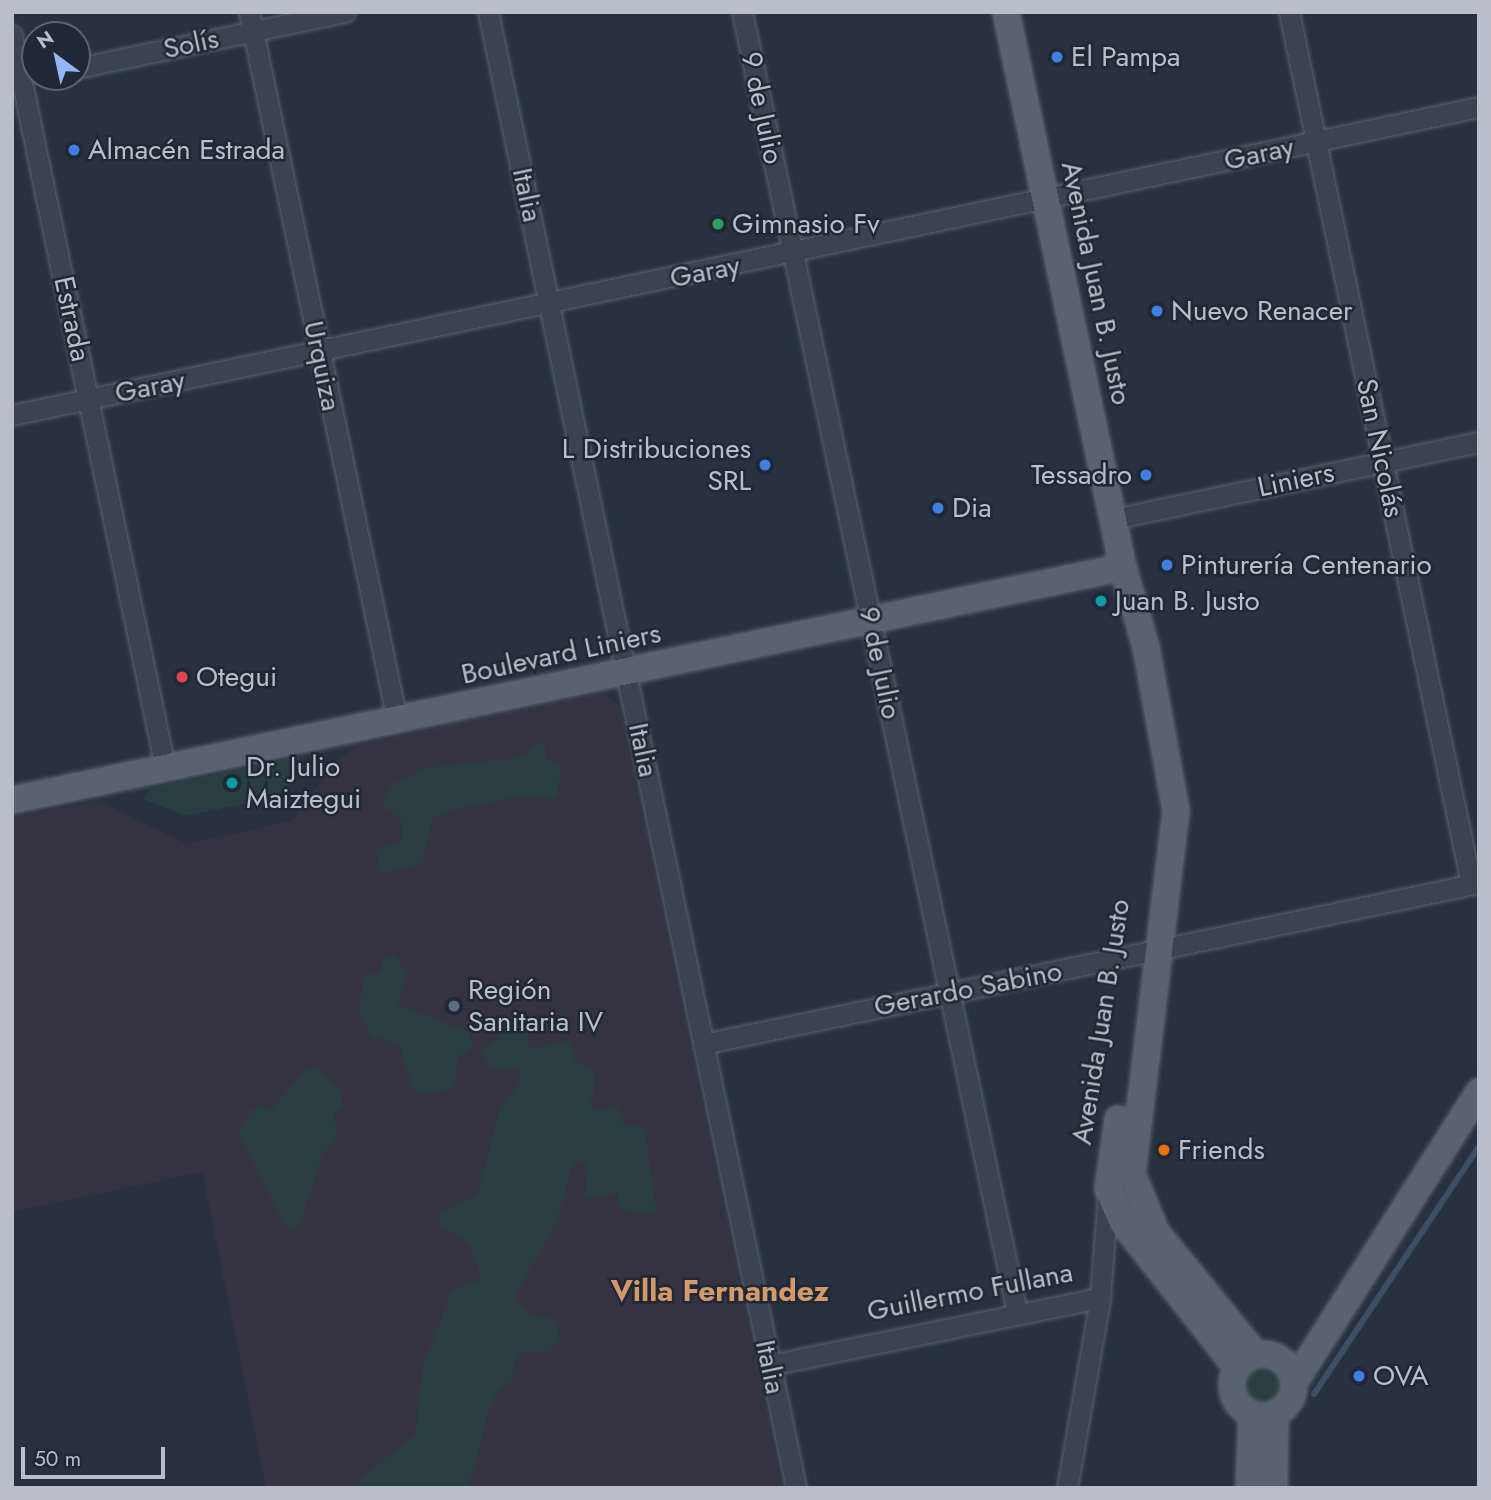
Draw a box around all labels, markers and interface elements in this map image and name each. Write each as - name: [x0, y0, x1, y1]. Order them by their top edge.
- north arrow: [21, 21, 91, 91]
- street label: Solís: [160, 22, 222, 66]
- text: N: [32, 24, 59, 55]
- place label: El Pampa: [1071, 40, 1180, 74]
- street label: 9 de Julio: [734, 49, 790, 167]
- marker: El Pampa: [1049, 49, 1065, 65]
- street label: Garay: [1221, 130, 1297, 178]
- place label: Almacén Estrada: [88, 133, 285, 167]
- marker: Almacén Estrada: [66, 142, 82, 158]
- street label: Avenida Juan B. Justo: [1054, 158, 1138, 408]
- street label: Italia: [505, 165, 549, 225]
- place label: Gimnasio Fv: [732, 207, 880, 241]
- marker: Gimnasio Fv: [710, 216, 726, 232]
- street label: Garay: [667, 249, 743, 295]
- street label: Estrada: [47, 273, 97, 365]
- place label: Nuevo Renacer: [1171, 294, 1353, 328]
- marker: Nuevo Renacer: [1149, 303, 1165, 319]
- street label: Urquiza: [296, 318, 348, 414]
- street label: Garay: [112, 364, 188, 410]
- street label: San Nicolás: [1349, 376, 1411, 520]
- place label: L Distribuciones SRL: [562, 432, 751, 498]
- street label: Liniers: [1255, 456, 1337, 504]
- marker: L Distribuciones SRL: [757, 457, 773, 473]
- place label: Tessadro: [1031, 458, 1132, 492]
- marker: Tessadro: [1138, 467, 1154, 483]
- place label: Dia: [952, 491, 992, 525]
- marker: Dia: [930, 500, 946, 516]
- place label: Pinturería Centenario: [1181, 548, 1432, 582]
- marker: Pinturería Centenario: [1159, 557, 1175, 573]
- place label: Juan B. Justo: [1115, 584, 1260, 618]
- marker: Juan B. Justo: [1093, 593, 1109, 609]
- street label: 9 de Julio: [852, 604, 908, 722]
- street label: Boulevard Liniers: [458, 616, 664, 692]
- place label: Otegui: [196, 660, 277, 694]
- marker: Otegui: [174, 669, 190, 685]
- street label: Italia: [621, 720, 665, 780]
- place label: Dr. Julio Maiztegui: [246, 750, 361, 816]
- marker: Dr. Julio Maiztegui: [224, 775, 240, 791]
- street label: Avenida Juan B. Justo: [1065, 897, 1137, 1147]
- street label: Gerardo Sabino: [871, 954, 1065, 1024]
- place label: Región Sanitaria IV: [468, 973, 603, 1039]
- marker: Región Sanitaria IV: [446, 998, 462, 1014]
- place label: Friends: [1178, 1133, 1265, 1167]
- marker: Friends: [1156, 1142, 1172, 1158]
- street label: Guillermo Fullana: [864, 1256, 1076, 1328]
- district label: Villa Fernandez: [611, 1273, 829, 1309]
- street label: Italia: [748, 1337, 792, 1397]
- place label: OVA: [1373, 1359, 1428, 1393]
- marker: OVA: [1351, 1368, 1367, 1384]
- scale bar: [24, 1434, 168, 1478]
- text: 50 m: [34, 1444, 81, 1474]

